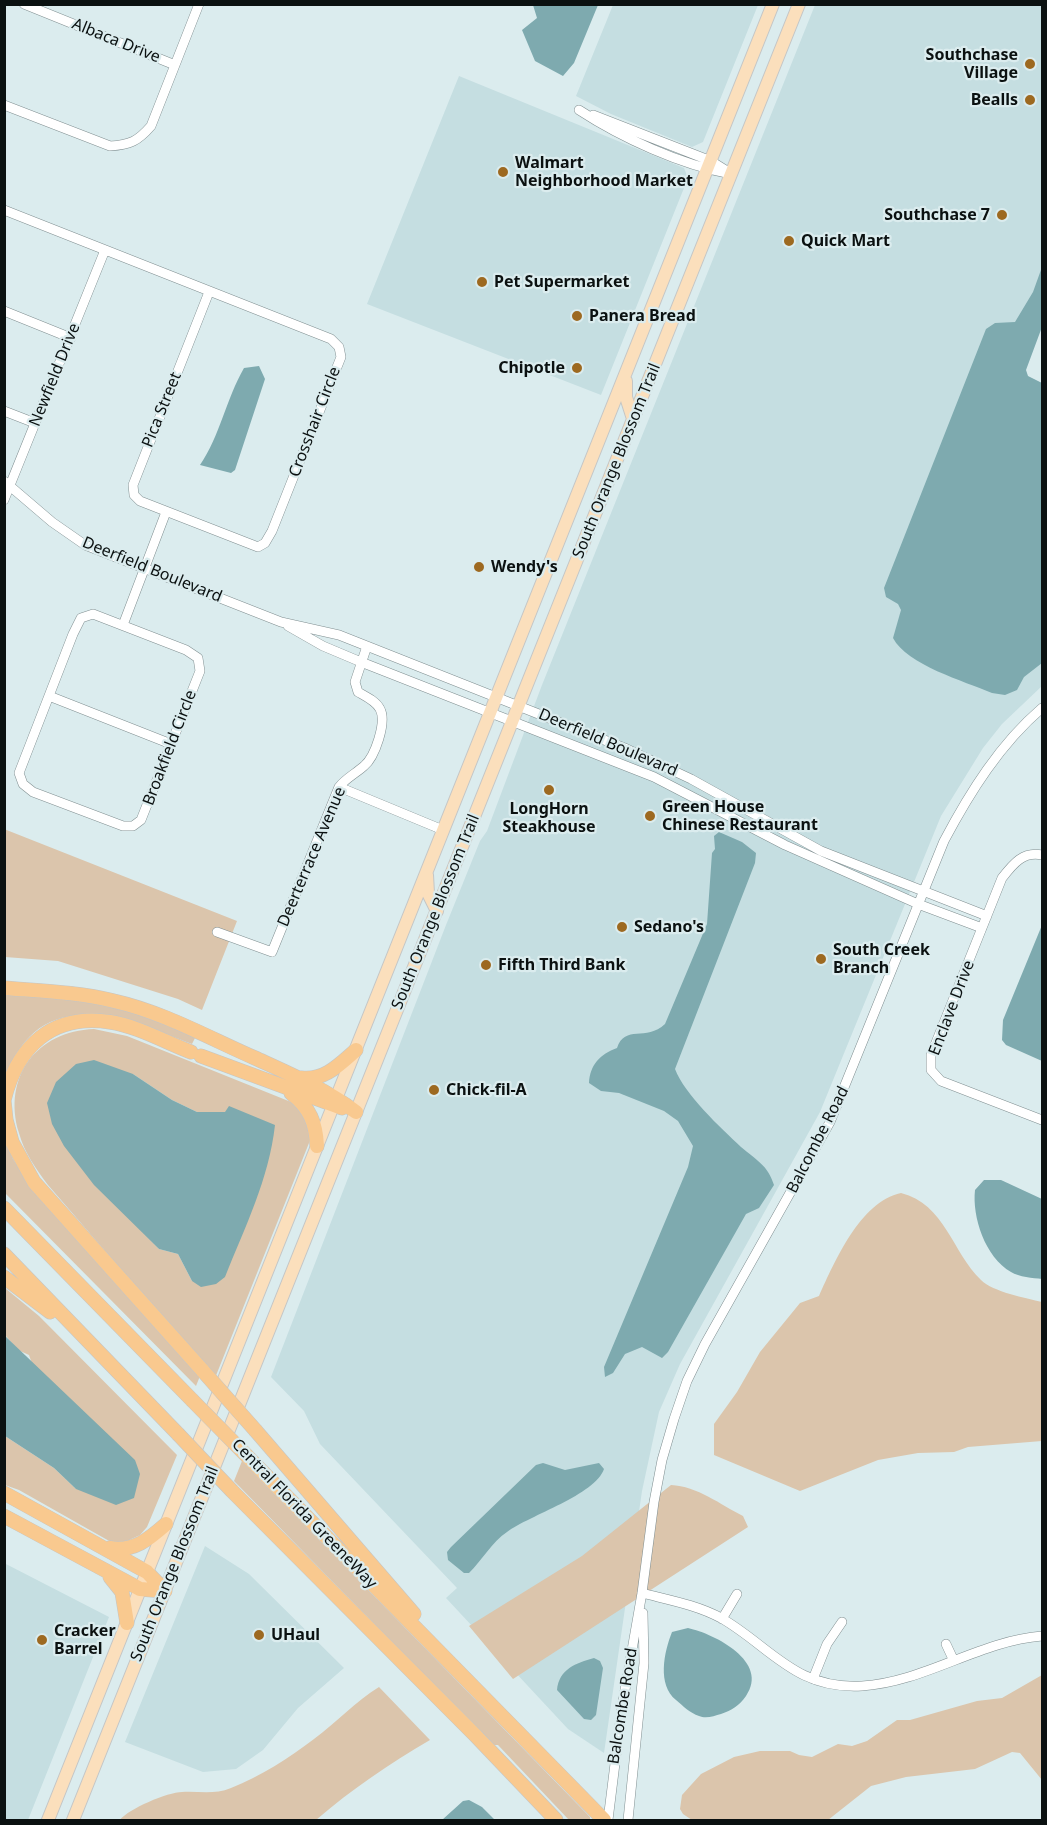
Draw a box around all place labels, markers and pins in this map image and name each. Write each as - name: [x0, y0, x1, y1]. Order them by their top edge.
- place label: Southchase Village: [926, 45, 1018, 83]
- marker: Southchase Village: [1023, 57, 1037, 71]
- place label: Bealls: [971, 90, 1018, 110]
- marker: Bealls: [1023, 93, 1037, 107]
- place label: Walmart Neighborhood Market: [515, 153, 693, 191]
- marker: Walmart Neighborhood Market: [496, 165, 510, 179]
- place label: Southchase 7: [884, 205, 990, 225]
- marker: Southchase 7: [995, 208, 1009, 222]
- place label: Quick Mart: [801, 231, 890, 251]
- marker: Quick Mart: [782, 234, 796, 248]
- place label: Pet Supermarket: [494, 272, 629, 292]
- marker: Pet Supermarket: [475, 275, 489, 289]
- place label: Panera Bread: [589, 306, 696, 326]
- marker: Panera Bread: [570, 309, 584, 323]
- place label: Chipotle: [498, 358, 565, 378]
- marker: Chipotle: [570, 361, 584, 375]
- place label: Wendy's: [491, 557, 558, 577]
- marker: Wendy's: [472, 560, 486, 574]
- marker: LongHorn Steakhouse: [542, 783, 556, 797]
- place label: Green House Chinese Restaurant: [662, 797, 818, 835]
- place label: LongHorn Steakhouse: [502, 799, 596, 837]
- marker: Green House Chinese Restaurant: [643, 809, 657, 823]
- place label: Sedano's: [634, 917, 704, 937]
- marker: Sedano's: [615, 920, 629, 934]
- place label: South Creek Branch: [833, 940, 930, 978]
- marker: South Creek Branch: [814, 952, 828, 966]
- place label: Fifth Third Bank: [498, 955, 625, 975]
- marker: Fifth Third Bank: [479, 958, 493, 972]
- place label: Chick-fil-A: [446, 1080, 527, 1100]
- marker: Chick-fil-A: [427, 1083, 441, 1097]
- place label: Cracker Barrel: [54, 1621, 116, 1659]
- place label: UHaul: [271, 1625, 320, 1645]
- marker: UHaul: [252, 1628, 266, 1642]
- marker: Cracker Barrel: [35, 1633, 49, 1647]

